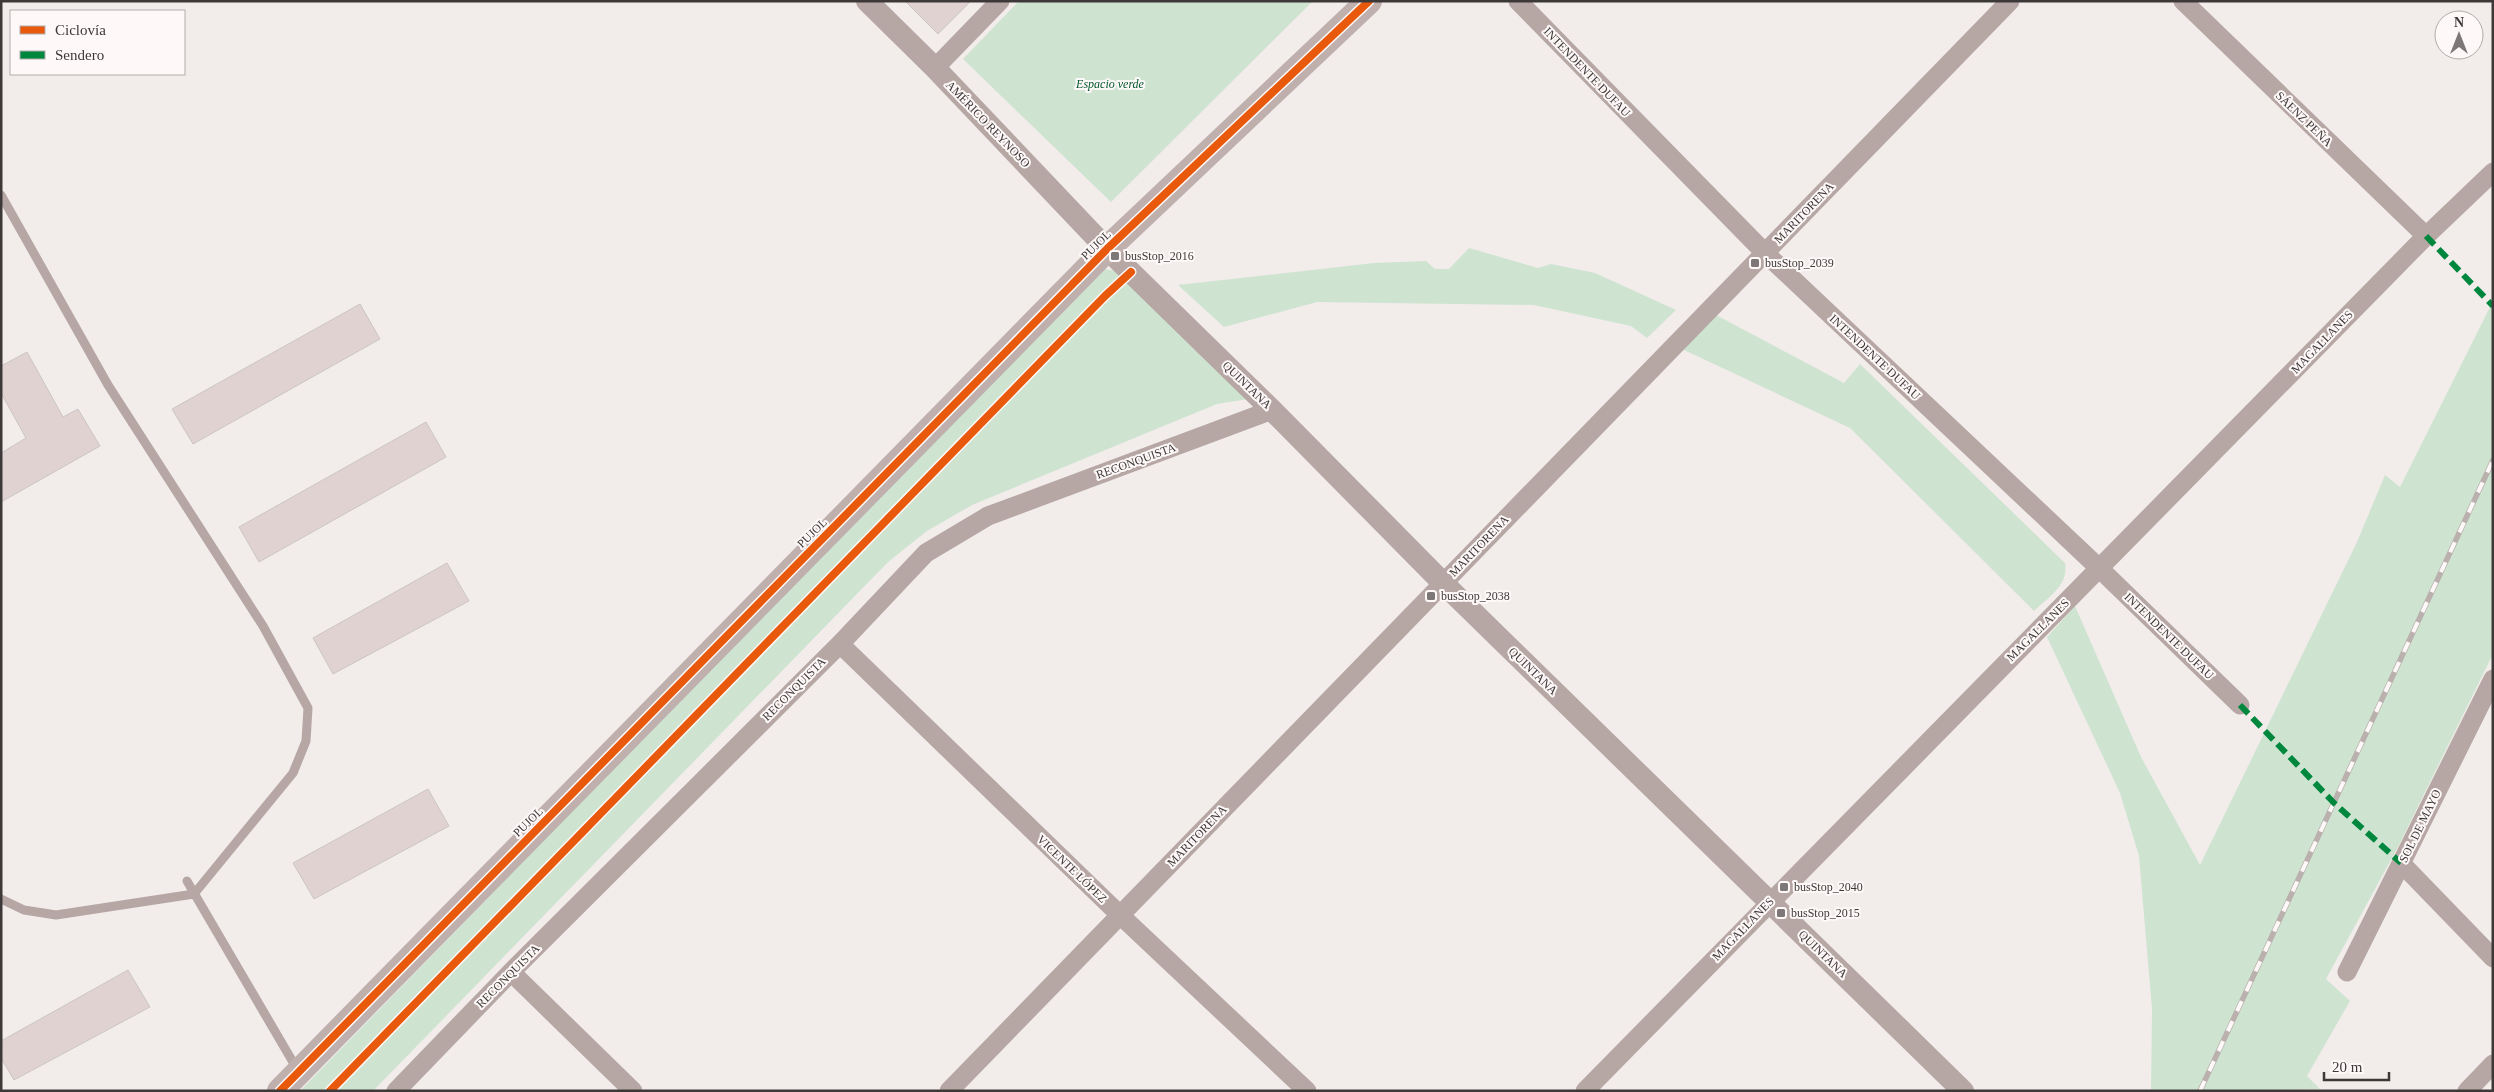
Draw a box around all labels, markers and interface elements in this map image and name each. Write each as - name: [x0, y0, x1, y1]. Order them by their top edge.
- legend: [10, 10, 185, 75]
- north arrow: [2434, 10, 2484, 60]
- text: N: [2454, 15, 2464, 30]
- text: Ciclovía: [55, 22, 106, 38]
- street label: INTENDENTE DUFAU: [1541, 24, 1634, 120]
- text: Sendero: [55, 47, 104, 63]
- park label: Espacio verde: [1075, 77, 1145, 91]
- street label: AMÉRICO REYNOSO: [943, 78, 1033, 170]
- street label: SÁENZ PEÑA: [2273, 89, 2335, 150]
- street label: MARITORENA: [1771, 179, 1837, 247]
- street label: PUJOL: [1078, 227, 1114, 263]
- place label: busStop_2016: [1125, 249, 1194, 263]
- marker: busStop_2016: [1109, 250, 1121, 262]
- place label: busStop_2039: [1765, 256, 1834, 270]
- marker: busStop_2039: [1749, 257, 1761, 269]
- street label: MAGALLANES: [2288, 307, 2356, 377]
- street label: INTENDENTE DUFAU: [1827, 311, 1923, 403]
- street label: QUINTANA: [1220, 358, 1275, 412]
- street label: RECONQUISTA: [1094, 440, 1178, 482]
- street label: MARITORENA: [1446, 512, 1512, 580]
- street label: PUJOL: [794, 515, 830, 551]
- place label: busStop_2038: [1441, 589, 1510, 603]
- marker: busStop_2038: [1425, 590, 1437, 602]
- street label: INTENDENTE DUFAU: [2121, 590, 2217, 683]
- street label: MAGALLANES: [2004, 596, 2072, 664]
- street label: QUINTANA: [1506, 644, 1561, 698]
- street label: RECONQUISTA: [759, 654, 829, 724]
- street label: SOL DE MAYO: [2396, 787, 2444, 865]
- street label: MARITORENA: [1164, 802, 1230, 870]
- street label: PUJOL: [510, 804, 546, 840]
- street label: VICENTE LÓPEZ: [1034, 832, 1110, 906]
- place label: busStop_2040: [1794, 880, 1863, 894]
- marker: busStop_2040: [1778, 881, 1790, 893]
- street label: MAGALLANES: [1709, 894, 1777, 964]
- place label: busStop_2015: [1791, 906, 1860, 920]
- marker: busStop_2015: [1775, 907, 1787, 919]
- street label: QUINTANA: [1796, 927, 1851, 981]
- street label: RECONQUISTA: [473, 941, 543, 1011]
- scale bar: [2324, 1050, 2389, 1082]
- text: 20 m: [2332, 1059, 2363, 1075]

